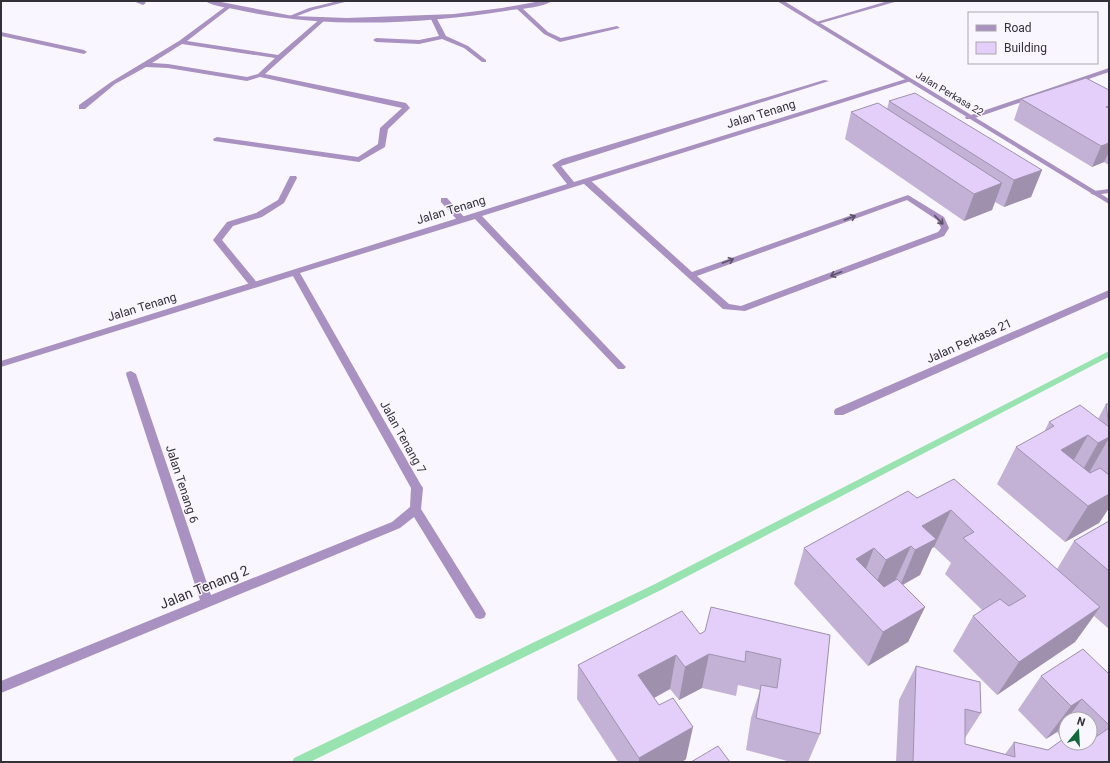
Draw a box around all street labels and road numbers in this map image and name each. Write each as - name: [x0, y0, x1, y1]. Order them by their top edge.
- street label: Jalan Perkasa 22: [914, 69, 986, 118]
- street label: Jalan Tenang: [725, 97, 797, 131]
- street label: Jalan Tenang: [415, 193, 487, 227]
- street label: Jalan Tenang: [106, 290, 178, 324]
- street label: Jalan Perkasa 21: [924, 316, 1014, 366]
- street label: Jalan Tenang 7: [377, 398, 429, 476]
- street label: Jalan Tenang 6: [163, 443, 201, 525]
- street label: Jalan Tenang 2: [157, 562, 251, 612]

